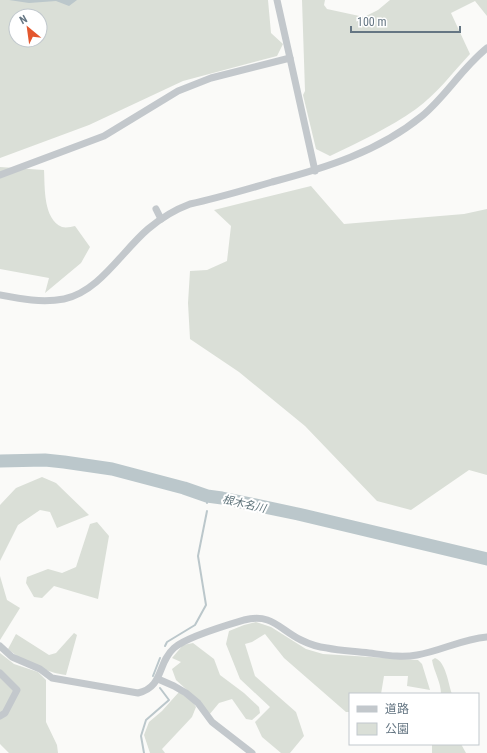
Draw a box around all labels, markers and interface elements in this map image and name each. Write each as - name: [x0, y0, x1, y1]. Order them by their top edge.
- north arrow: [8, 8, 48, 48]
- scale bar: [351, 8, 460, 34]
- text: N: [17, 12, 30, 27]
- text: 100 m: [357, 15, 387, 29]
- water label: 根木名川: [221, 493, 268, 516]
- legend: [349, 693, 479, 745]
- text: 道路: [385, 702, 409, 716]
- text: 公園: [385, 722, 409, 736]

